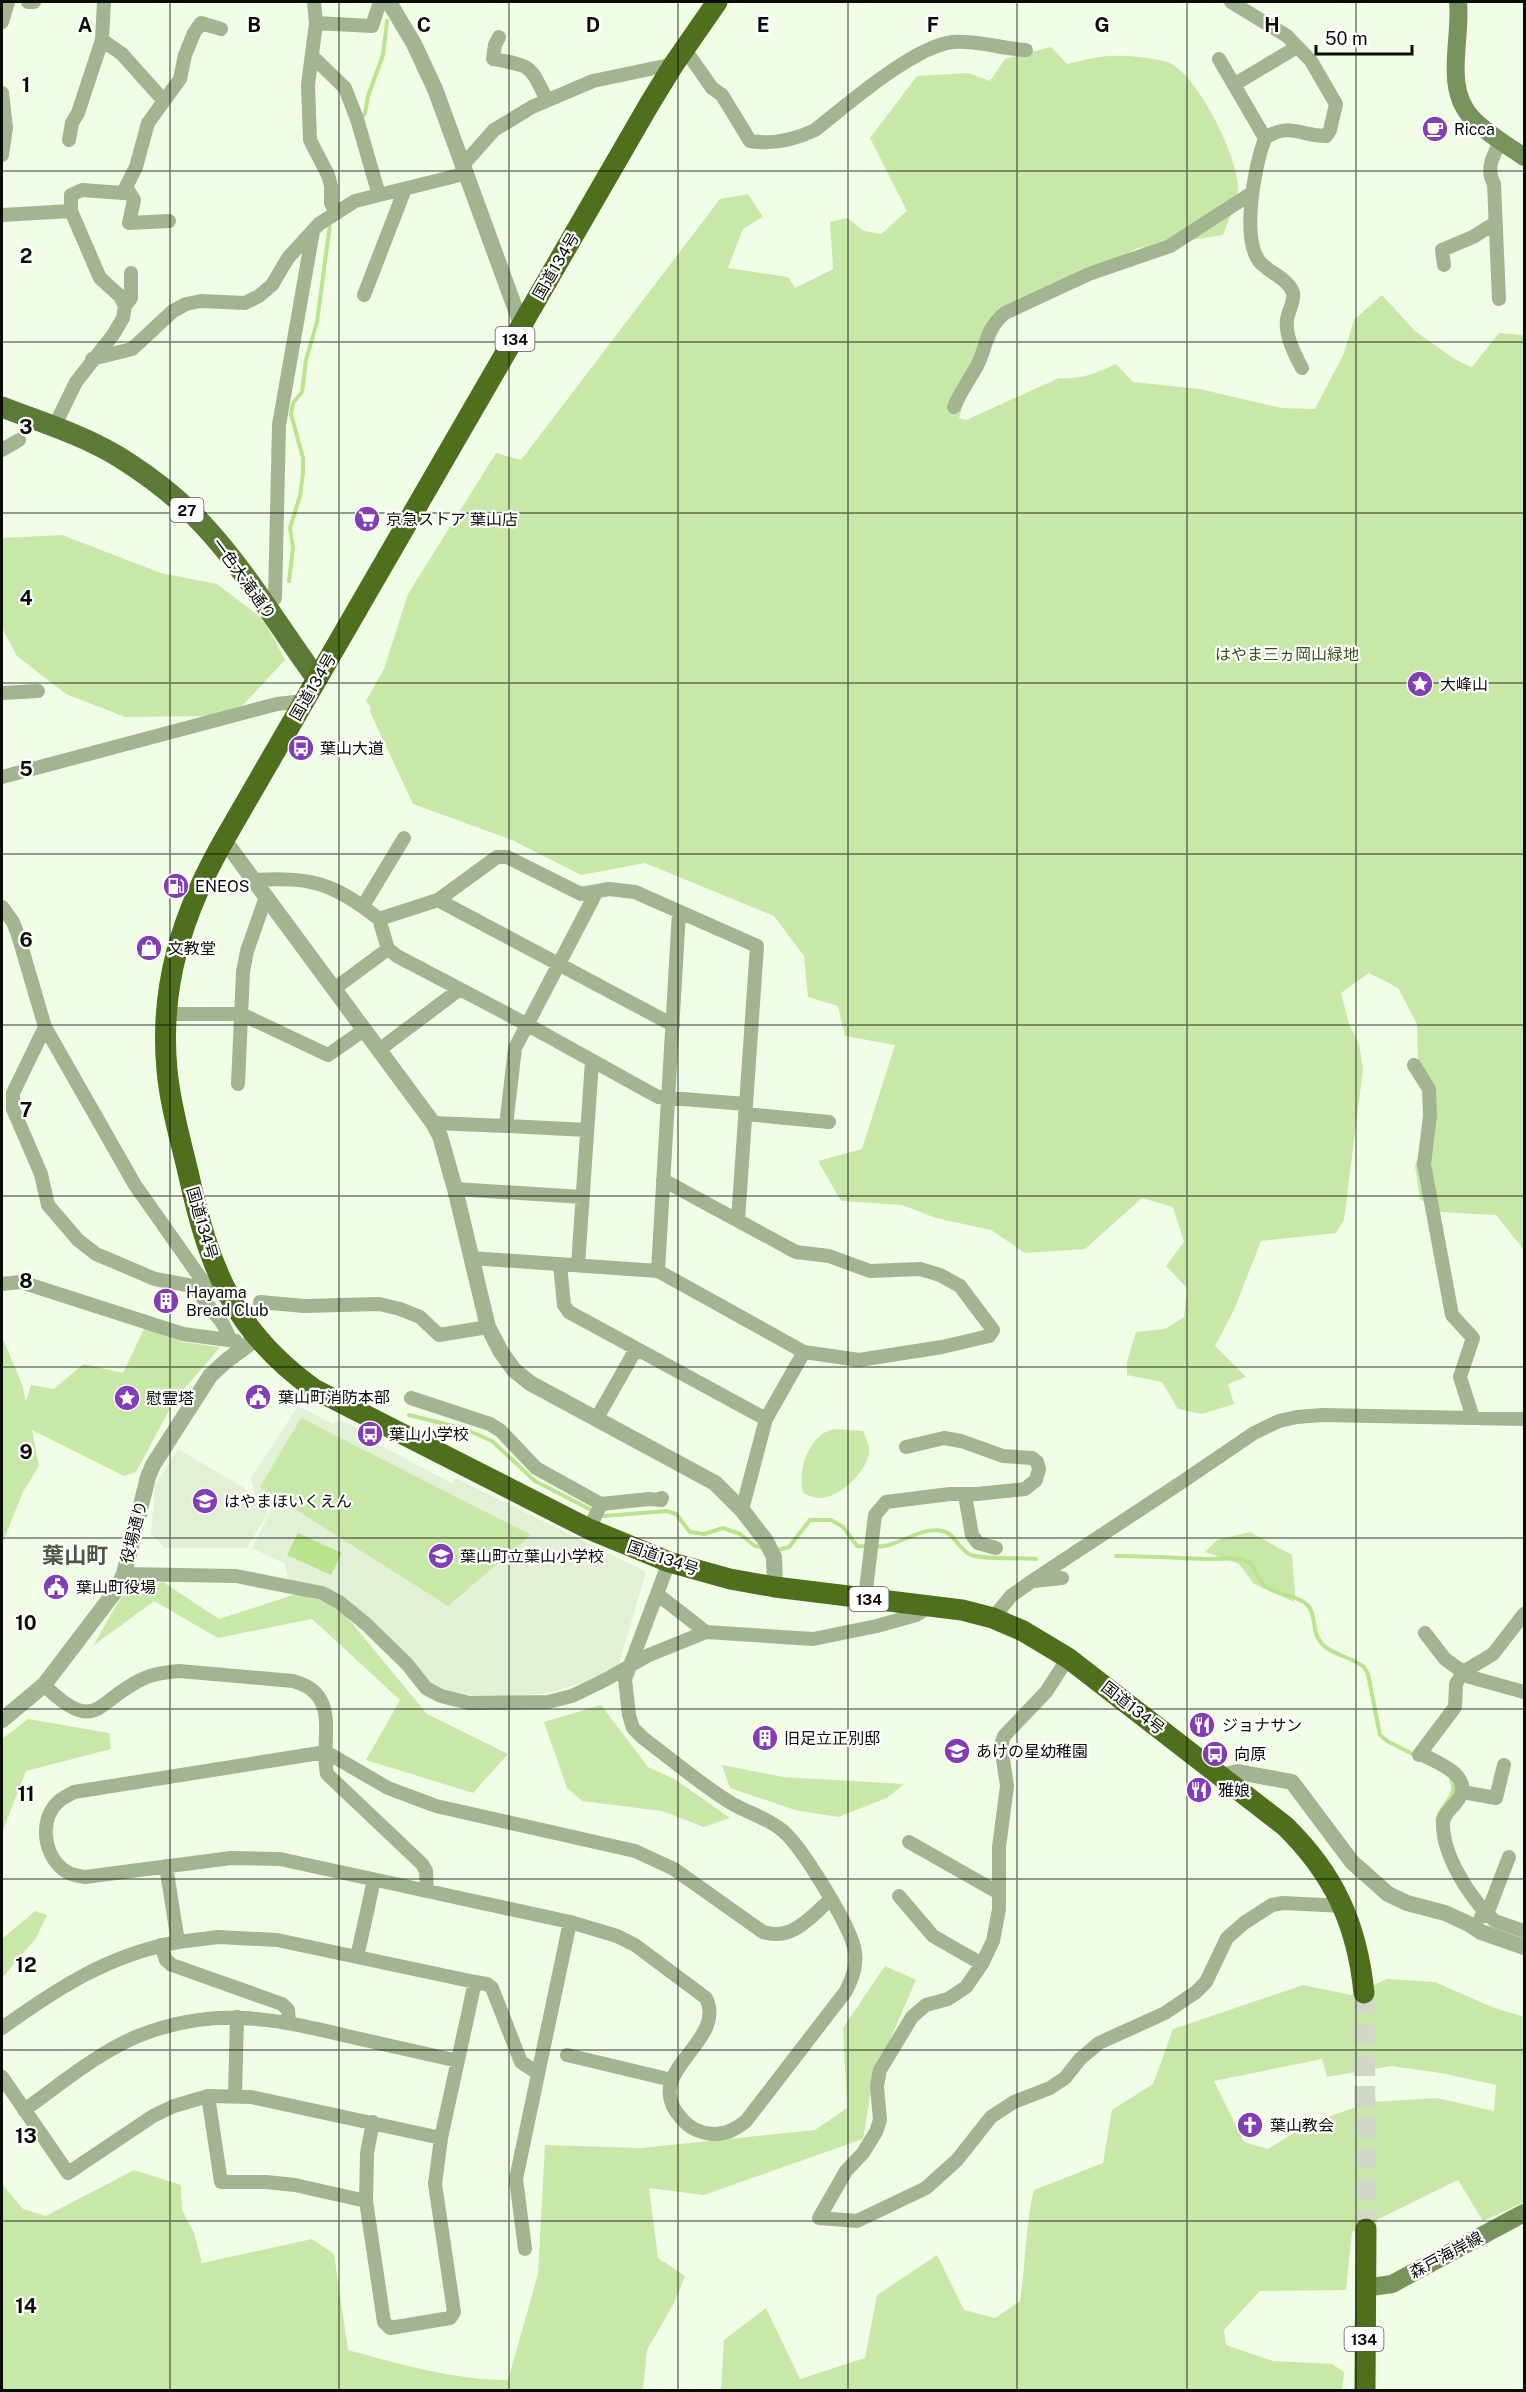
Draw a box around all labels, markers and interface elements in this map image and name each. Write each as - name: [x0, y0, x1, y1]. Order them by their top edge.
- text: A: [78, 13, 92, 37]
- text: B: [247, 13, 261, 37]
- text: C: [417, 13, 431, 37]
- text: D: [586, 13, 600, 37]
- text: E: [757, 13, 769, 37]
- text: F: [927, 13, 939, 37]
- text: G: [1094, 13, 1110, 37]
- text: H: [1264, 13, 1280, 37]
- scale bar: [1316, 18, 1412, 56]
- text: 50 m: [1325, 28, 1368, 49]
- text: 1: [22, 73, 30, 97]
- cafe icon: Ricca: [1420, 114, 1450, 144]
- place label: Ricca: [1454, 120, 1495, 139]
- street label: 国道134号: [529, 229, 583, 303]
- text: 2: [20, 244, 32, 268]
- road number: 134: [496, 327, 534, 351]
- text: 3: [19, 415, 33, 439]
- road number: 27: [170, 498, 204, 522]
- supermarket icon: 京急ストア 葉山店: [352, 504, 382, 534]
- place label: 京急ストア 葉山店: [386, 510, 518, 529]
- street label: 一色大滝通り: [208, 535, 280, 623]
- text: 4: [19, 586, 33, 610]
- park label: はやま三ヵ岡山緑地: [1215, 645, 1359, 664]
- street label: 国道134号: [286, 650, 340, 724]
- place icon: 大峰山: [1405, 669, 1435, 699]
- place label: 大峰山: [1440, 675, 1488, 694]
- bus stop icon: 葉山大道: [286, 733, 316, 763]
- place label: 葉山大道: [320, 739, 384, 758]
- text: 5: [19, 757, 33, 781]
- fuel station icon: ENEOS: [161, 871, 191, 901]
- place label: ENEOS: [195, 877, 249, 896]
- text: 6: [19, 928, 33, 952]
- shop icon: 文教堂: [134, 933, 164, 963]
- place label: 文教堂: [168, 939, 216, 958]
- text: 7: [20, 1098, 32, 1122]
- street label: 国道134号: [183, 1185, 221, 1261]
- text: 8: [19, 1269, 33, 1293]
- place label: Hayama Bread Club: [186, 1283, 269, 1320]
- building icon: Hayama Bread Club: [151, 1286, 181, 1316]
- public building icon: 葉山町消防本部: [243, 1382, 273, 1412]
- place icon: 慰霊塔: [112, 1383, 142, 1413]
- place label: 葉山町消防本部: [278, 1388, 390, 1407]
- place label: 慰霊塔: [146, 1389, 194, 1408]
- bus stop icon: 葉山小学校: [355, 1419, 385, 1449]
- place label: 葉山小学校: [389, 1425, 469, 1444]
- text: 9: [19, 1440, 33, 1464]
- school or university icon: はやまほいくえん: [190, 1486, 220, 1516]
- place label: はやまほいくえん: [224, 1492, 352, 1511]
- street label: 役場通り: [117, 1499, 151, 1565]
- street label: 国道134号: [625, 1537, 701, 1579]
- school or university icon: 葉山町立葉山小学校: [426, 1541, 456, 1571]
- district label: 葉山町: [42, 1542, 108, 1568]
- place label: 葉山町立葉山小学校: [460, 1547, 604, 1566]
- public building icon: 葉山町役場: [41, 1572, 71, 1602]
- place label: 葉山町役場: [76, 1578, 156, 1597]
- road number: 134: [850, 1587, 888, 1611]
- text: 10: [15, 1611, 37, 1635]
- street label: 国道134号: [1098, 1678, 1168, 1738]
- restaurant icon: ジョナサン: [1187, 1710, 1217, 1740]
- place label: ジョナサン: [1222, 1716, 1302, 1735]
- building icon: 旧足立正別邸: [750, 1723, 780, 1753]
- place label: 旧足立正別邸: [784, 1729, 880, 1748]
- school or university icon: あけの星幼稚園: [942, 1736, 972, 1766]
- bus stop icon: 向原: [1200, 1739, 1230, 1769]
- place label: あけの星幼稚園: [976, 1742, 1088, 1761]
- place label: 向原: [1234, 1745, 1266, 1764]
- restaurant icon: 雅娘: [1184, 1775, 1214, 1805]
- place label: 雅娘: [1218, 1781, 1250, 1800]
- text: 11: [17, 1782, 35, 1806]
- text: 12: [15, 1953, 37, 1977]
- church icon: 葉山教会: [1235, 2110, 1265, 2140]
- place label: 葉山教会: [1270, 2116, 1334, 2135]
- text: 13: [15, 2124, 37, 2148]
- street label: 森戸海岸線: [1406, 2228, 1486, 2282]
- text: 14: [15, 2294, 37, 2318]
- road number: 134: [1344, 2327, 1384, 2351]

